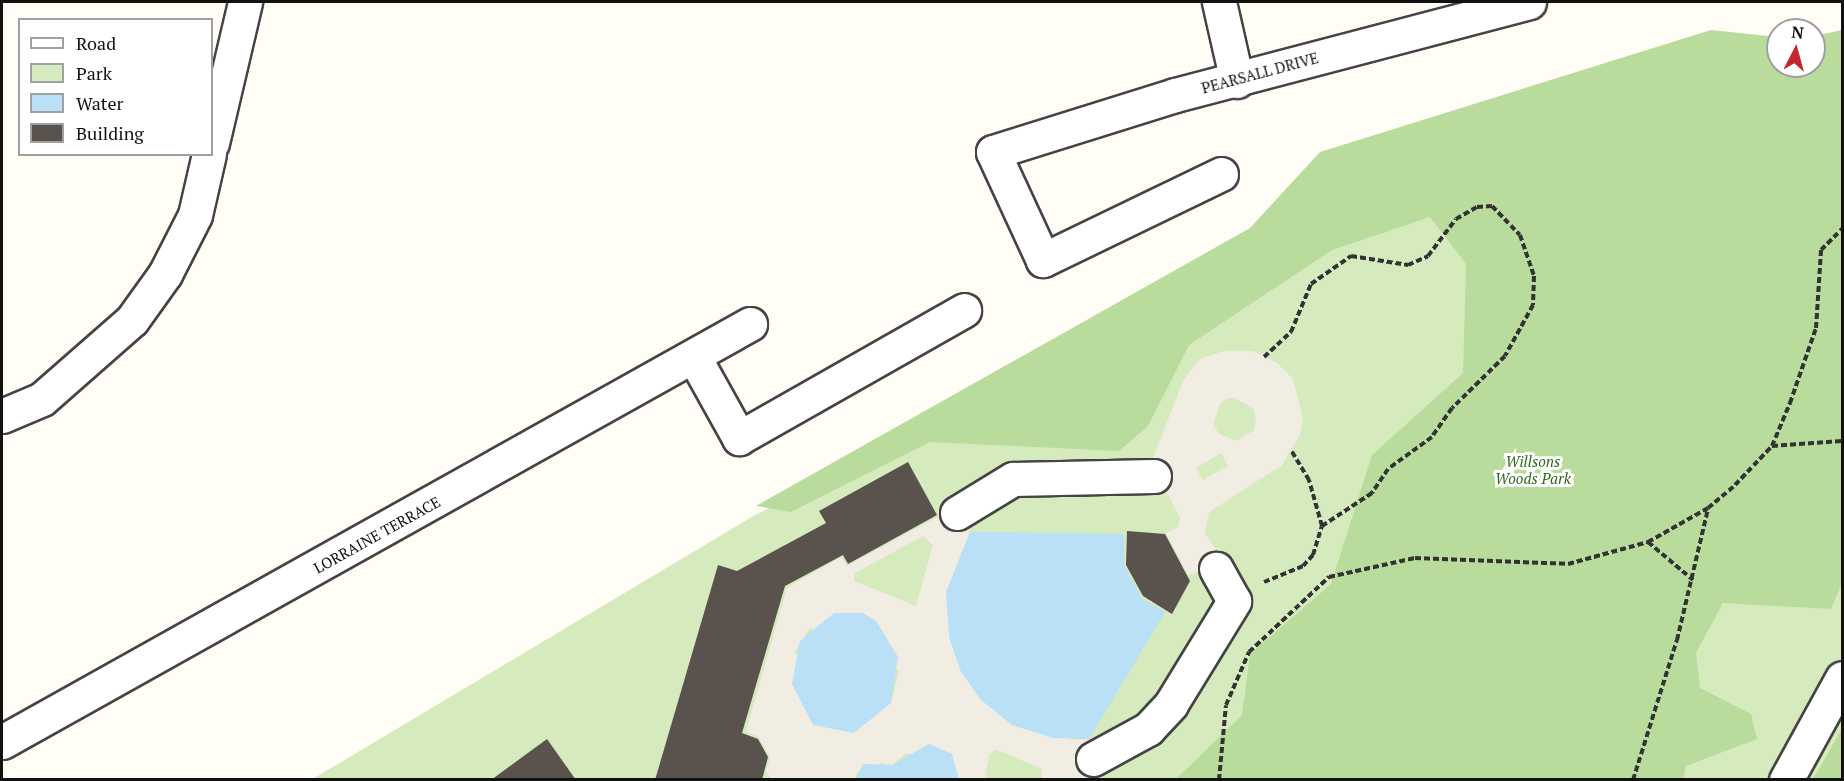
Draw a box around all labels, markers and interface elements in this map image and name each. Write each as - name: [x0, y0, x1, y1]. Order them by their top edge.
- legend: [18, 18, 213, 156]
- north arrow: [1766, 18, 1826, 78]
- text: N: [1790, 21, 1805, 44]
- text: Road: [76, 31, 116, 55]
- street label: PEARSALL DRIVE: [1200, 49, 1320, 97]
- text: Park: [76, 61, 112, 85]
- text: Water: [76, 91, 123, 115]
- text: Building: [76, 121, 144, 145]
- park label: Willsons Woods Park: [1495, 452, 1571, 487]
- street label: LORRAINE TERRACE: [311, 493, 443, 577]

